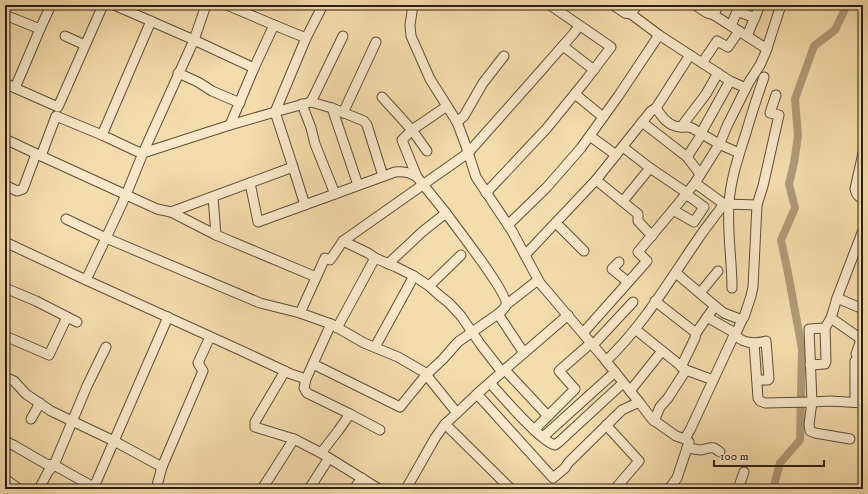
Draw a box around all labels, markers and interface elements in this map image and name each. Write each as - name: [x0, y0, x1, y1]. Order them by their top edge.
- scale bar: [714, 442, 824, 468]
- text: 100 m: [720, 449, 749, 464]

